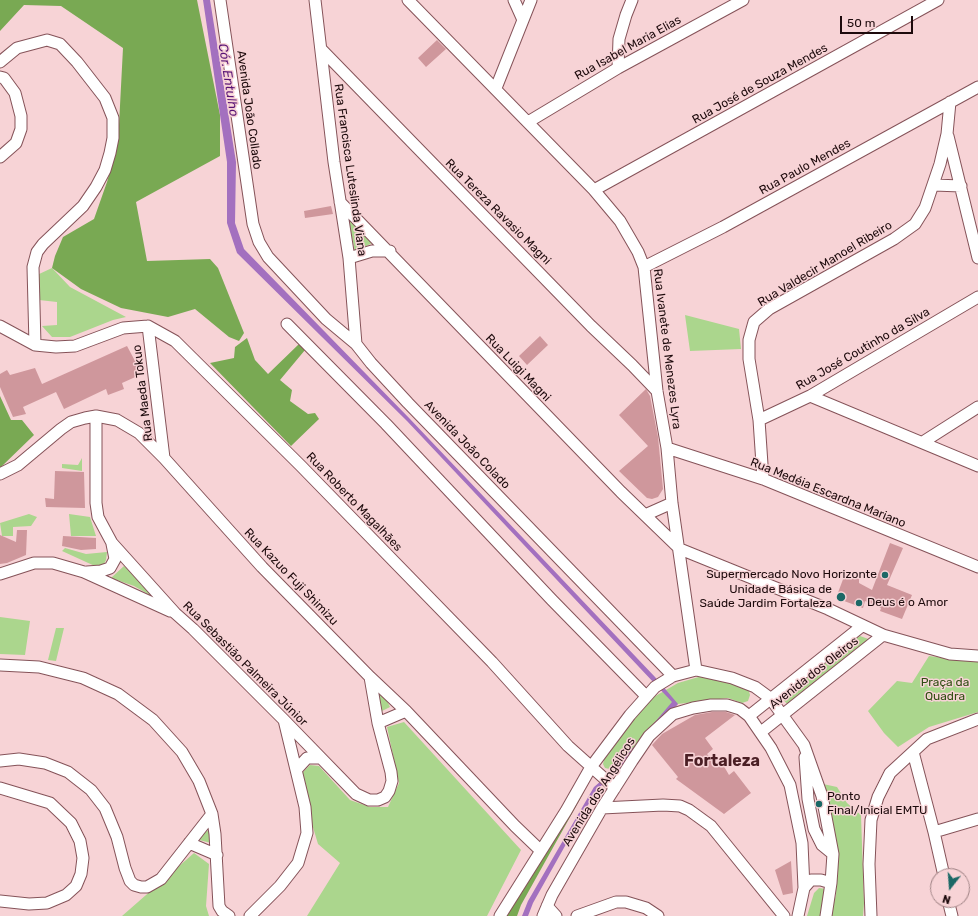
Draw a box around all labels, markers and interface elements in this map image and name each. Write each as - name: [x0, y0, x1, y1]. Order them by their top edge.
- scale bar: [842, 8, 915, 34]
- street label: Rua Isabel Maria Elias: [572, 13, 684, 83]
- text: 50 m: [847, 16, 875, 30]
- street label: Rua José de Souza Mendes: [690, 41, 830, 127]
- water label: Cór. Entulho: [215, 42, 241, 118]
- street label: Avenida João Collado: [234, 50, 264, 170]
- street label: Rua Francisca Luteslinda Viana: [331, 83, 369, 257]
- street label: Rua Paulo Mendes: [757, 136, 853, 198]
- street label: Rua Tereza Ravasio Magni: [442, 156, 554, 268]
- street label: Rua Valdecir Manoel Ribeiro: [755, 218, 895, 310]
- street label: Rua Ivanete de Menezes Lyra: [650, 268, 684, 430]
- street label: Rua José Coutinho da Silva: [794, 305, 932, 393]
- street label: Rua Luigi Magni: [482, 331, 554, 405]
- street label: Rua Maeda Tokuo: [130, 344, 156, 442]
- street label: Avenida João Colado: [421, 398, 513, 492]
- street label: Rua Roberto Magalhães: [303, 450, 405, 554]
- street label: Rua Medéia Escardna Mariano: [748, 455, 908, 531]
- street label: Rua Kazuo Fuji Shimizu: [241, 526, 341, 628]
- place label: Supermercado Novo Horizonte: [706, 568, 877, 582]
- marker: Supermercado Novo Horizonte: [880, 570, 890, 580]
- place label: Unidade Básica de Saúde Jardim Fortaleza: [700, 583, 832, 611]
- marker: Unidade Básica de Saúde Jardim Fortaleza: [835, 591, 847, 603]
- place label: Deus é o Amor: [867, 596, 948, 610]
- marker: Deus é o Amor: [854, 598, 864, 608]
- street label: Rua Sebastião Palmeira Júnior: [180, 599, 310, 729]
- street label: Avenida dos Oleiros: [767, 634, 861, 712]
- park label: Praça da Quadra: [921, 676, 969, 704]
- street label: Avenida dos Angélicos: [560, 735, 638, 849]
- district label: Fortaleza: [684, 751, 760, 771]
- place label: Ponto Final/Inicial EMTU: [827, 790, 928, 818]
- marker: Ponto Final/Inicial EMTU: [814, 799, 824, 809]
- north arrow: [930, 868, 970, 908]
- text: N: [941, 892, 952, 906]

